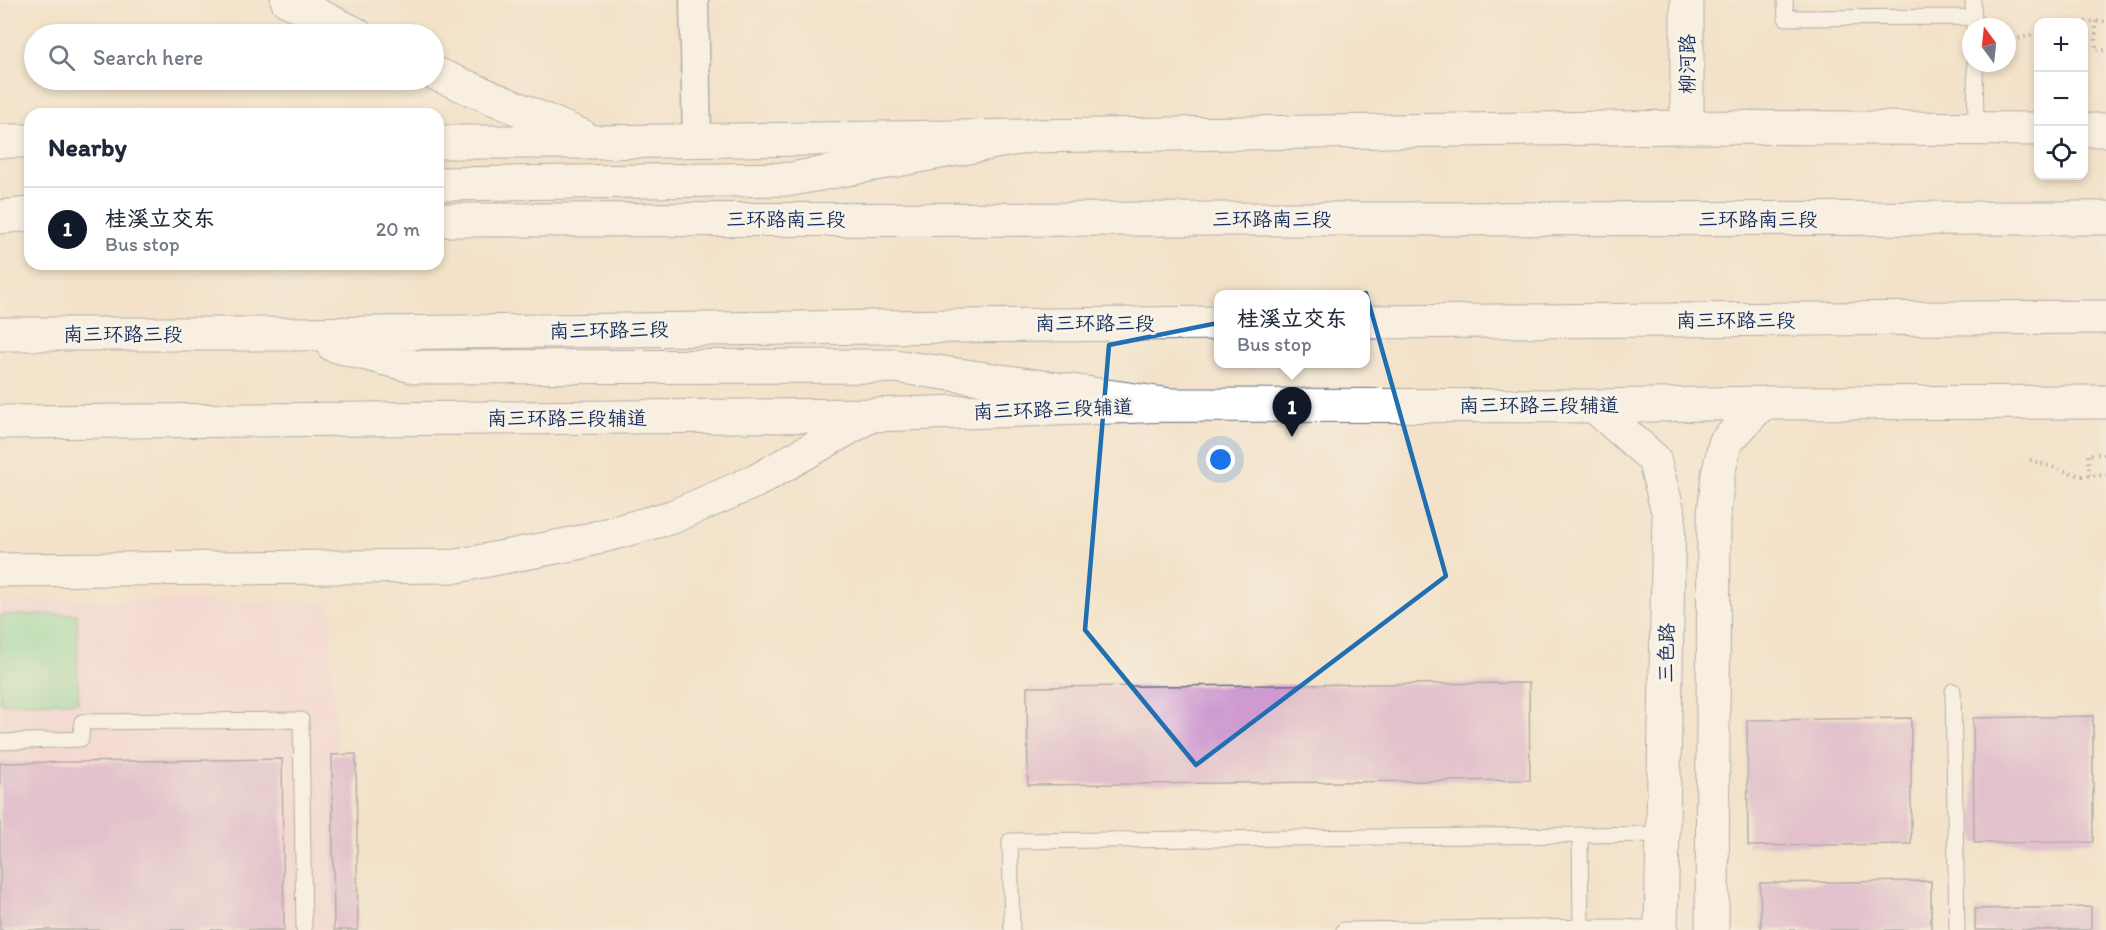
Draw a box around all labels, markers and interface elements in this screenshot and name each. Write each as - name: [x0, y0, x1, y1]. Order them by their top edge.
- north arrow: [1962, 18, 2016, 72]
- map controls: [2034, 18, 2088, 180]
- button: +: [2034, 18, 2088, 72]
- search box: [24, 24, 444, 90]
- street label: 柳河路: [1675, 33, 1699, 94]
- icon: search: [45, 41, 78, 74]
- text: Search here: [93, 44, 203, 71]
- button: −: [2034, 72, 2088, 126]
- button: locate: [2034, 126, 2088, 180]
- text: Nearby: [48, 131, 127, 163]
- text: 桂溪立交东: [105, 205, 215, 232]
- street label: 三环路南三段: [726, 207, 846, 231]
- street label: 三环路南三段: [1212, 207, 1332, 231]
- street label: 三环路南三段: [1698, 207, 1818, 231]
- text: 1: [63, 217, 72, 241]
- text: 20 m: [376, 217, 420, 241]
- text: Bus stop: [105, 232, 180, 256]
- popup: [1214, 290, 1370, 368]
- text: 桂溪立交东: [1237, 305, 1347, 332]
- street label: 南三环路三段: [1676, 308, 1796, 332]
- street label: 南三环路三段: [1035, 311, 1155, 335]
- street label: 南三环路三段: [549, 317, 669, 343]
- street label: 南三环路三段: [63, 322, 183, 346]
- text: Bus stop: [1237, 332, 1312, 356]
- pin: 1: [1272, 388, 1312, 437]
- street label: 南三环路三段辅道: [1459, 393, 1619, 417]
- street label: 南三环路三段辅道: [973, 394, 1133, 424]
- street label: 南三环路三段辅道: [487, 406, 647, 430]
- your location: [1206, 445, 1235, 474]
- street label: 三色路: [1653, 622, 1679, 683]

